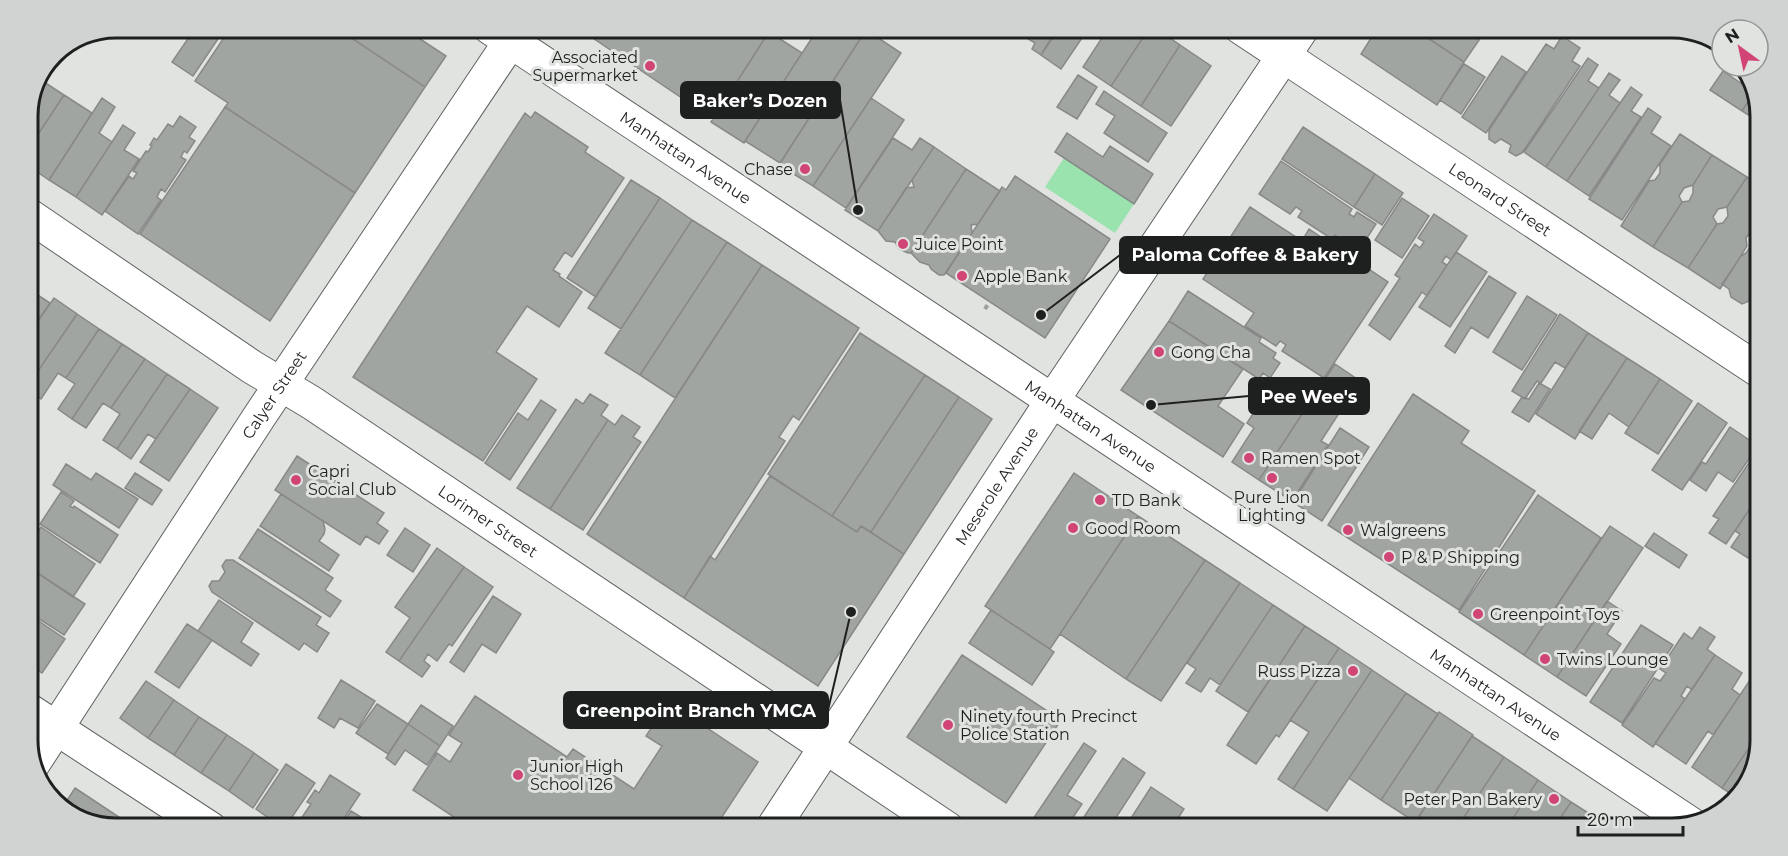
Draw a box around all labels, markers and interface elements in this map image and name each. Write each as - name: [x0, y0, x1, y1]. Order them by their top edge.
- north arrow: [1710, 18, 1770, 78]
- text: N: [1722, 24, 1743, 47]
- place label: Associated Supermarket: [533, 48, 638, 85]
- marker: Associated Supermarket: [643, 59, 657, 73]
- callout: Baker’s Dozen: [681, 82, 840, 118]
- text: Baker’s Dozen: [692, 90, 828, 112]
- street label: Manhattan Avenue: [616, 108, 755, 208]
- street label: Leonard Street: [1445, 159, 1555, 241]
- place label: Chase: [744, 160, 793, 179]
- marker: Chase: [798, 162, 812, 176]
- place label: Juice Point: [914, 235, 1004, 254]
- marker: Juice Point: [896, 237, 910, 251]
- callout: Paloma Coffee & Bakery: [1120, 237, 1370, 273]
- text: Paloma Coffee & Bakery: [1132, 244, 1359, 266]
- place label: Apple Bank: [974, 267, 1068, 286]
- marker: Apple Bank: [955, 269, 969, 283]
- place label: Gong Cha: [1171, 343, 1251, 362]
- marker: Gong Cha: [1152, 345, 1166, 359]
- street label: Calyer Street: [238, 347, 311, 443]
- street label: Manhattan Avenue: [1021, 376, 1160, 477]
- callout: Pee Wee's: [1249, 378, 1369, 414]
- text: Pee Wee's: [1261, 386, 1358, 408]
- street label: Meserole Avenue: [951, 424, 1042, 549]
- place label: Ramen Spot: [1261, 449, 1361, 468]
- marker: Ramen Spot: [1242, 451, 1256, 465]
- place label: Capri Social Club: [308, 462, 396, 499]
- marker: Pure Lion Lighting: [1265, 471, 1279, 485]
- marker: Capri Social Club: [289, 473, 303, 487]
- street label: Lorimer Street: [434, 481, 542, 562]
- place label: Pure Lion Lighting: [1234, 488, 1310, 525]
- place label: TD Bank: [1112, 491, 1181, 510]
- marker: TD Bank: [1093, 493, 1107, 507]
- place label: Good Room: [1085, 519, 1181, 538]
- marker: Good Room: [1066, 521, 1080, 535]
- place label: Walgreens: [1360, 521, 1446, 540]
- marker: Walgreens: [1341, 523, 1355, 537]
- place label: P & P Shipping: [1401, 548, 1520, 567]
- marker: P & P Shipping: [1382, 550, 1396, 564]
- place label: Greenpoint Toys: [1490, 605, 1620, 624]
- marker: Greenpoint Toys: [1471, 607, 1485, 621]
- street label: Manhattan Avenue: [1426, 645, 1565, 745]
- place label: Twins Lounge: [1557, 650, 1668, 669]
- marker: Twins Lounge: [1538, 652, 1552, 666]
- place label: Russ Pizza: [1257, 662, 1341, 681]
- marker: Russ Pizza: [1346, 664, 1360, 678]
- callout: Greenpoint Branch YMCA: [564, 692, 828, 728]
- text: Greenpoint Branch YMCA: [576, 700, 816, 722]
- place label: Ninety fourth Precinct Police Station: [960, 707, 1138, 744]
- marker: Ninety fourth Precinct Police Station: [941, 718, 955, 732]
- place label: Junior High School 126: [529, 757, 624, 794]
- marker: Junior High School 126: [511, 768, 525, 782]
- place label: Peter Pan Bakery: [1404, 790, 1542, 809]
- marker: Peter Pan Bakery: [1547, 792, 1561, 806]
- scale bar: [1578, 799, 1683, 837]
- text: 20 m: [1587, 809, 1633, 831]

